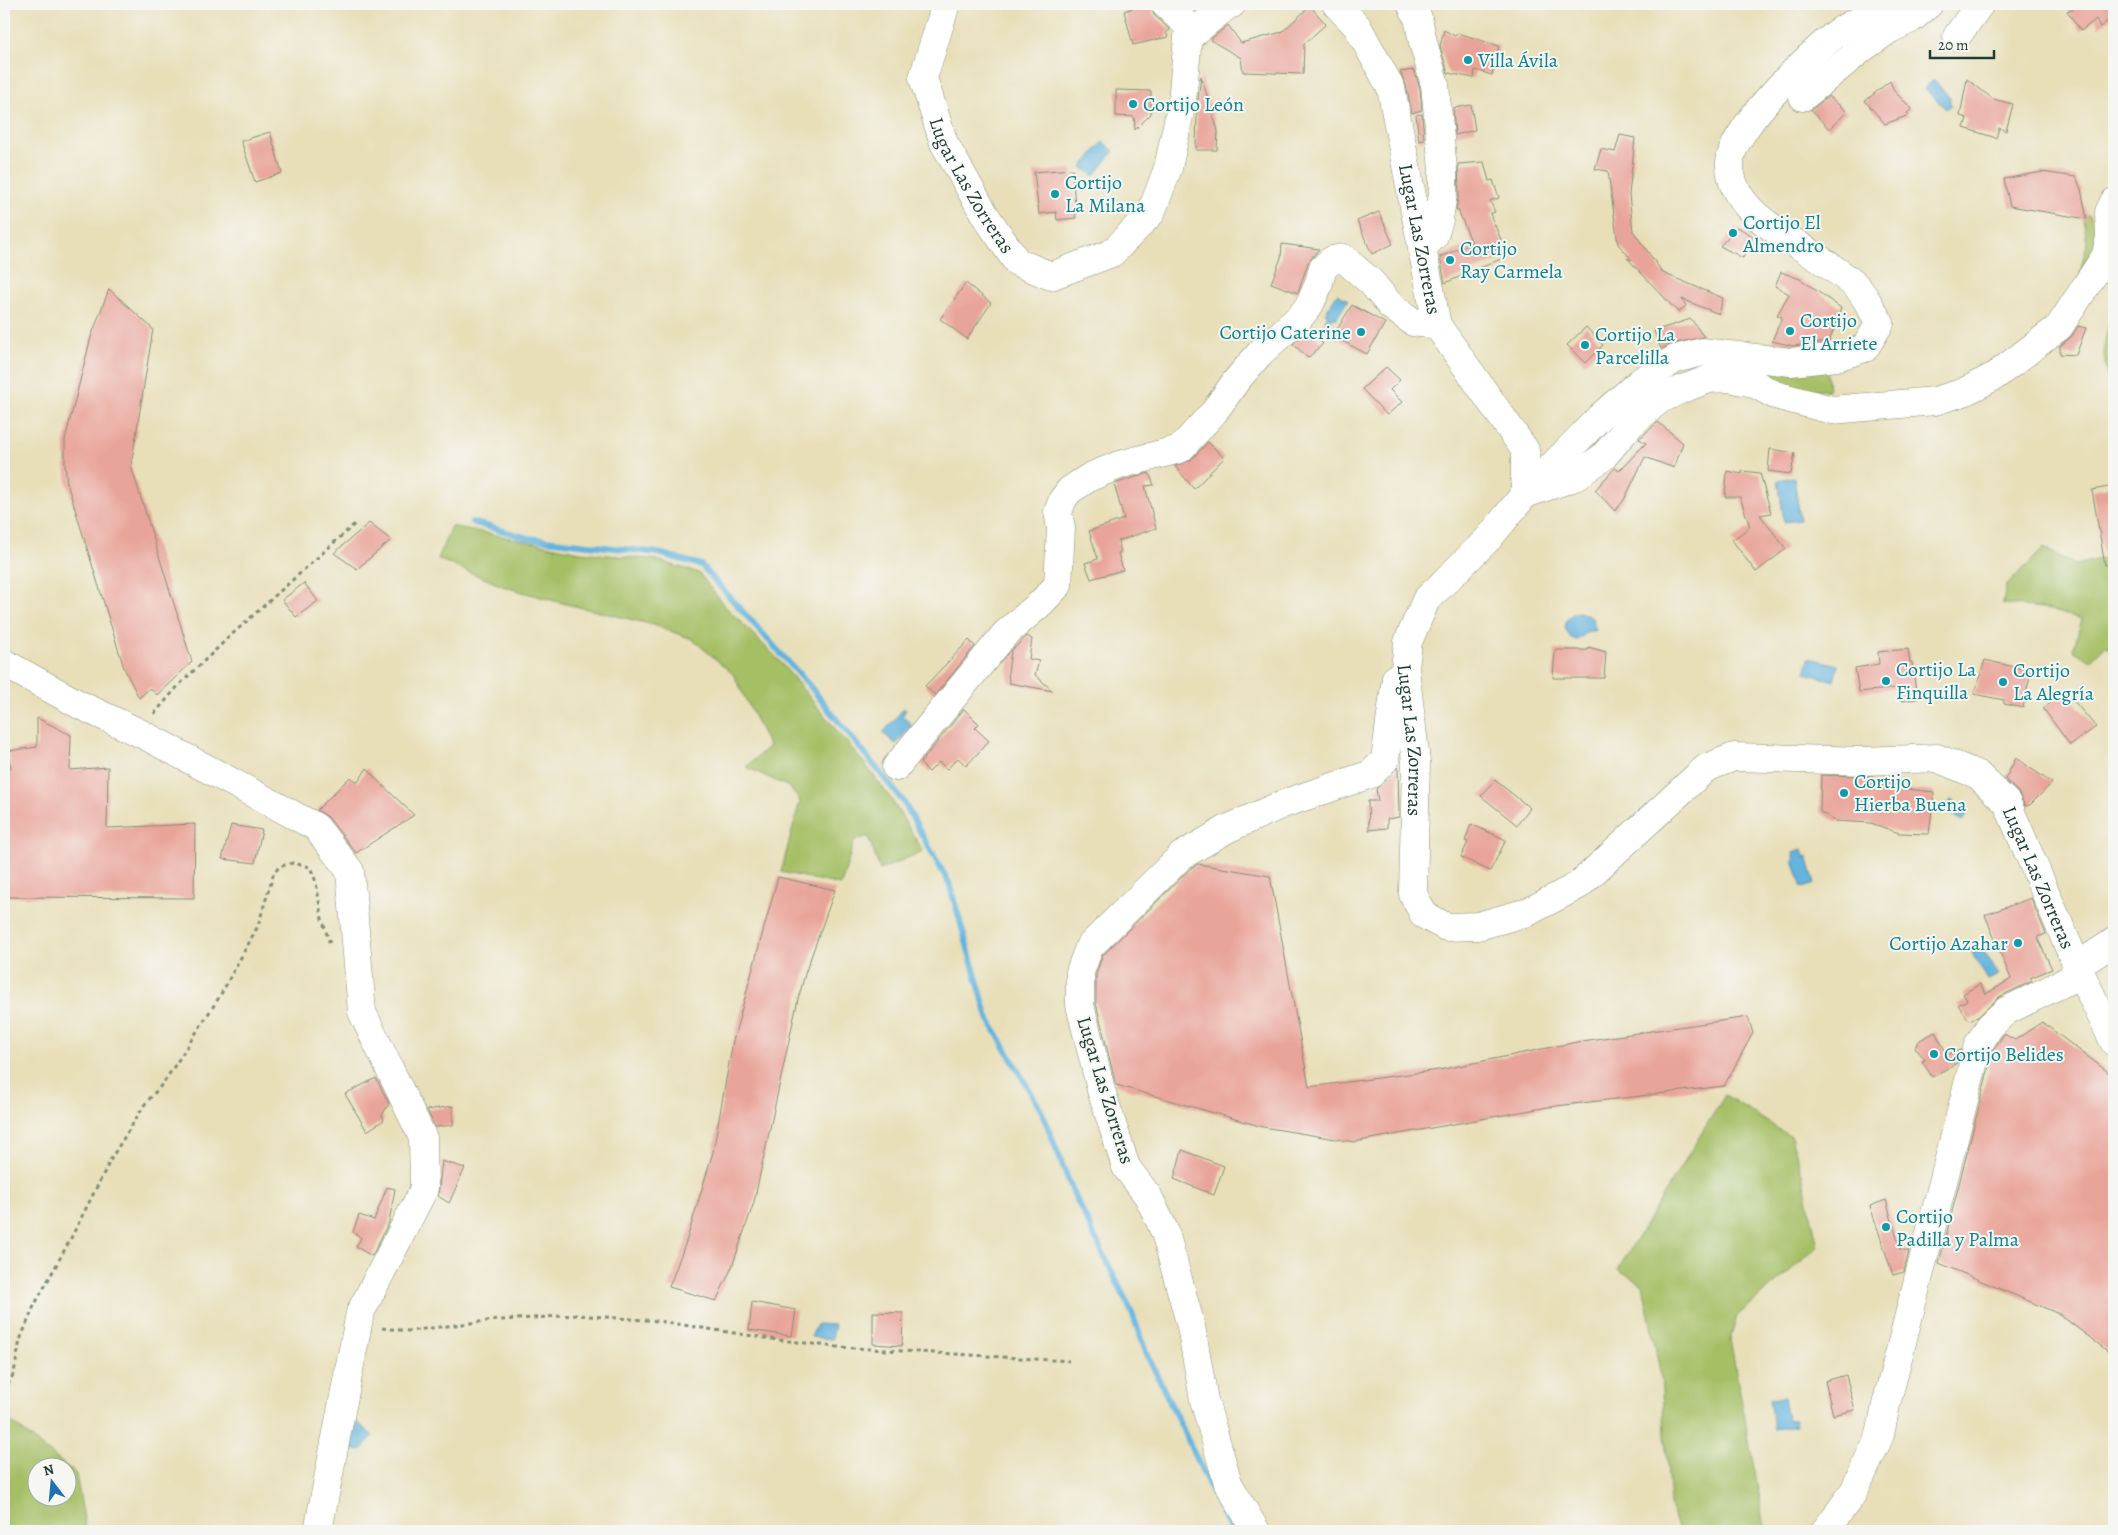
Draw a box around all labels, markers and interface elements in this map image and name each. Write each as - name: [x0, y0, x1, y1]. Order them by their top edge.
- scale bar: [1930, 28, 1994, 60]
- text: 20 m: [1938, 35, 1969, 55]
- place label: Villa Ávila: [1477, 47, 1559, 74]
- marker: Villa Ávila: [1462, 54, 1474, 66]
- place label: Cortijo León: [1143, 91, 1244, 118]
- marker: Cortijo León: [1127, 98, 1139, 110]
- street label: Lugar Las Zorreras: [923, 114, 1020, 259]
- street label: Lugar Las Zorreras: [1392, 161, 1448, 317]
- place label: Cortijo La Milana: [1065, 169, 1146, 219]
- marker: Cortijo La Milana: [1049, 188, 1061, 200]
- place label: Cortijo El Almendro: [1742, 209, 1824, 259]
- marker: Cortijo El Almendro: [1727, 227, 1739, 239]
- place label: Cortijo Ray Carmela: [1460, 235, 1564, 285]
- marker: Cortijo Ray Carmela: [1444, 254, 1456, 266]
- place label: Cortijo El Arriete: [1800, 307, 1877, 357]
- place label: Cortijo Caterine: [1219, 319, 1351, 346]
- place label: Cortijo La Parcelilla: [1595, 321, 1676, 371]
- marker: Cortijo El Arriete: [1784, 325, 1796, 337]
- marker: Cortijo Caterine: [1355, 326, 1367, 338]
- marker: Cortijo La Parcelilla: [1579, 339, 1591, 351]
- place label: Cortijo La Finquilla: [1896, 656, 1977, 706]
- place label: Cortijo La Alegría: [2013, 657, 2095, 707]
- street label: Lugar Las Zorreras: [1391, 662, 1429, 817]
- marker: Cortijo La Finquilla: [1880, 675, 1892, 687]
- marker: Cortijo La Alegría: [1997, 676, 2009, 688]
- place label: Cortijo Hierba Buena: [1854, 768, 1967, 818]
- marker: Cortijo Hierba Buena: [1838, 787, 1850, 799]
- street label: Lugar Las Zorreras: [1996, 802, 2081, 953]
- place label: Cortijo Azahar: [1889, 930, 2008, 957]
- marker: Cortijo Azahar: [2012, 937, 2024, 949]
- street label: Lugar Las Zorreras: [1070, 1013, 1141, 1167]
- place label: Cortijo Belides: [1944, 1041, 2064, 1068]
- marker: Cortijo Belides: [1928, 1048, 1940, 1060]
- place label: Cortijo Padilla y Palma: [1896, 1203, 2020, 1253]
- marker: Cortijo Padilla y Palma: [1880, 1221, 1892, 1233]
- north arrow: [28, 1458, 78, 1508]
- text: N: [41, 1459, 56, 1481]

